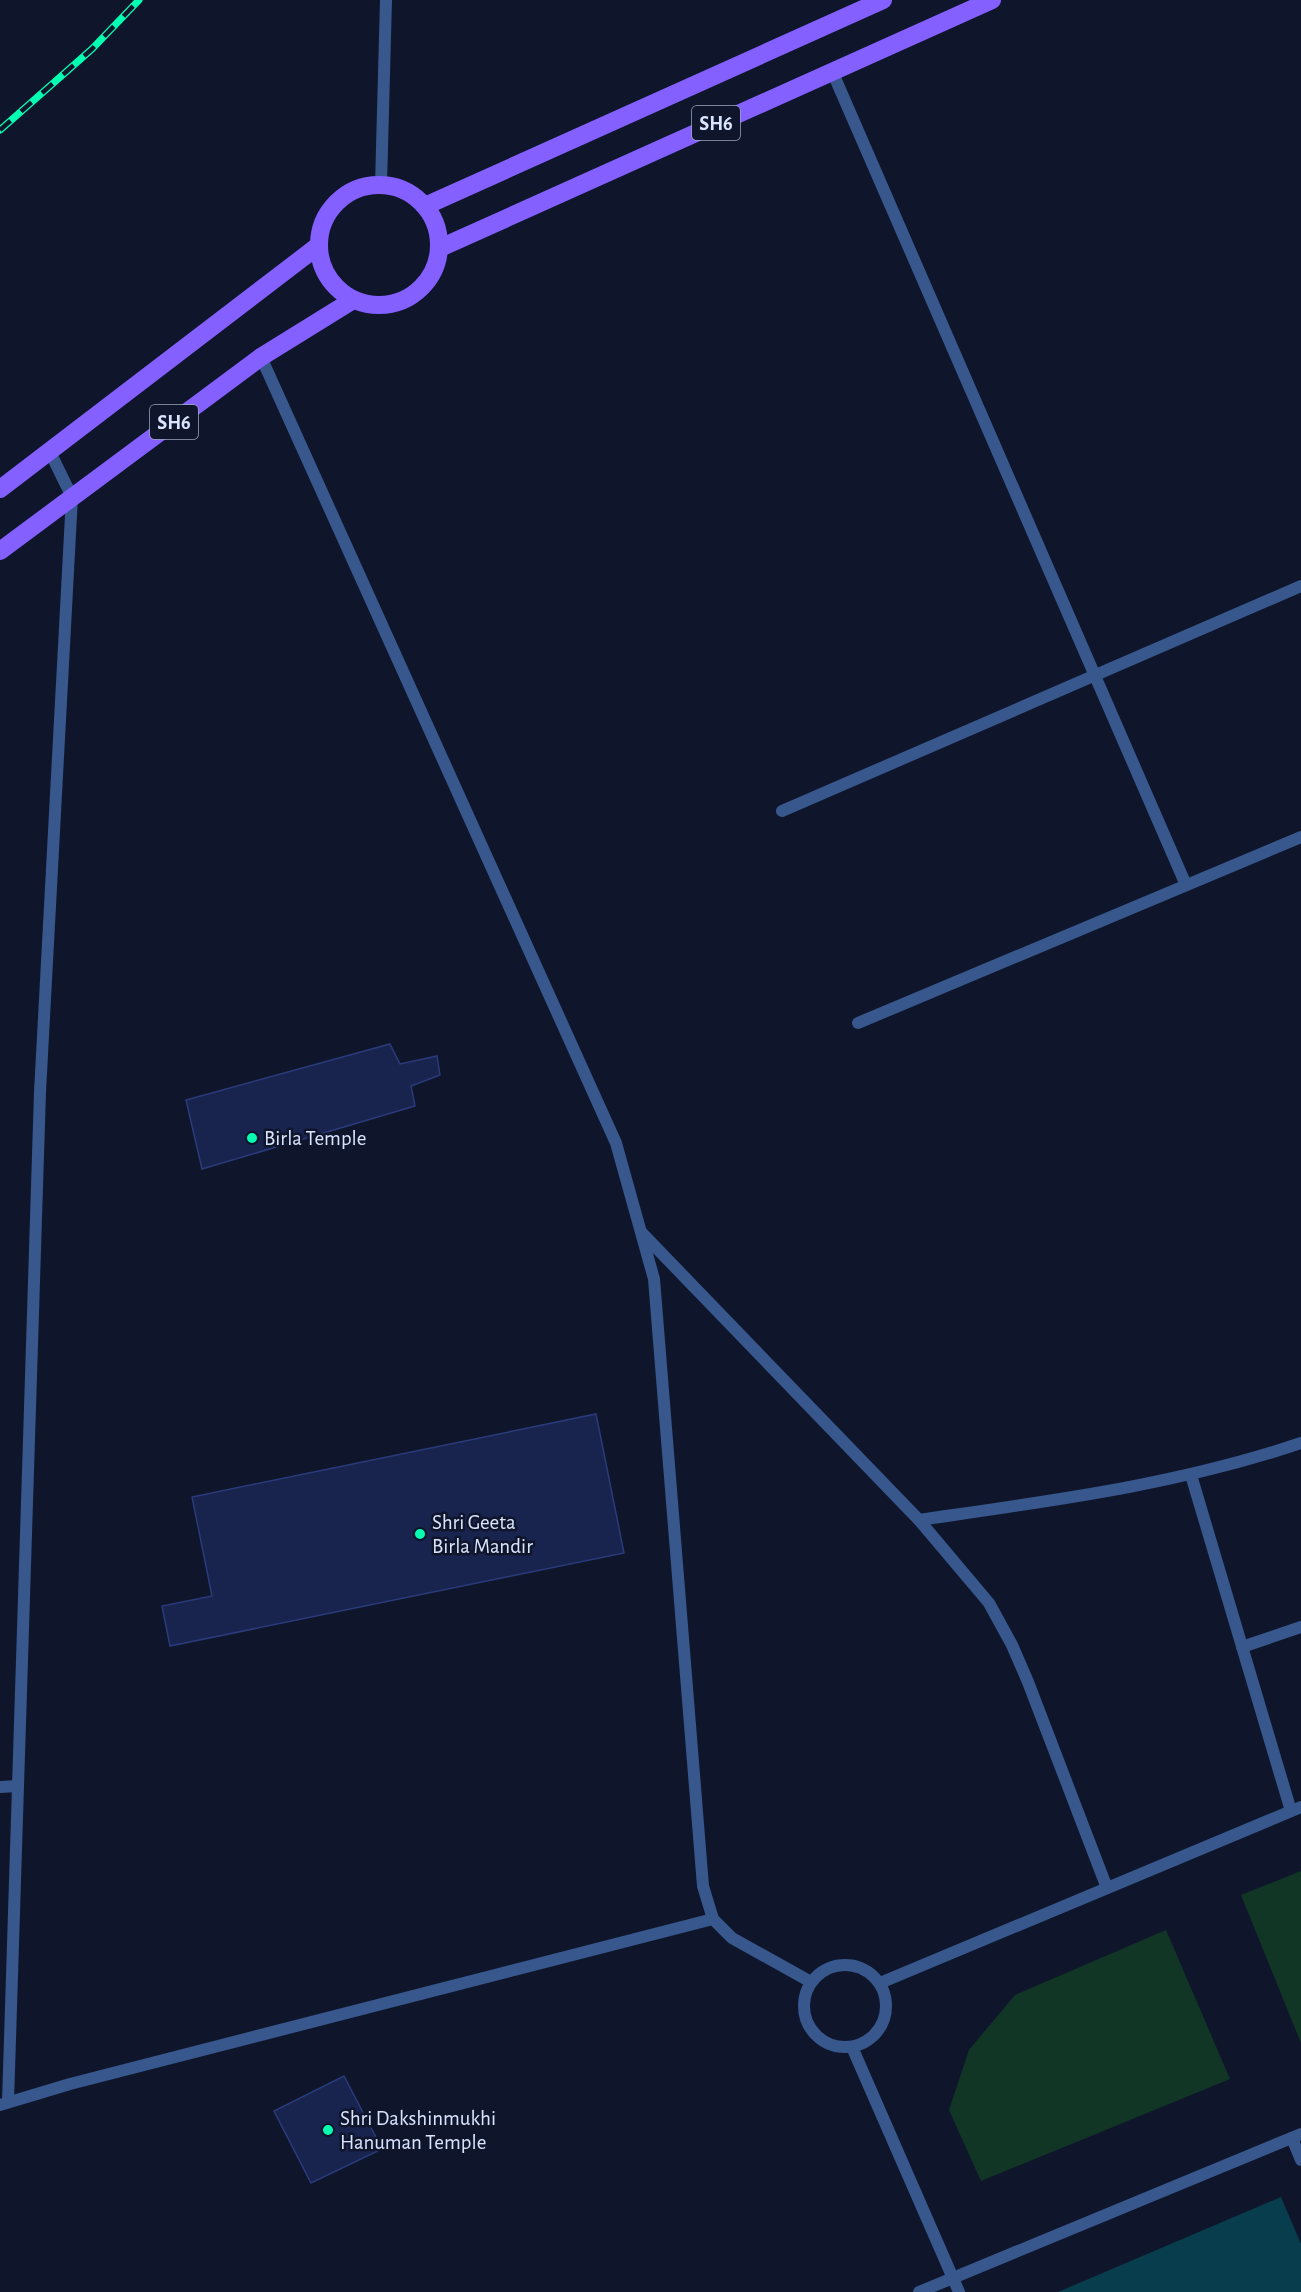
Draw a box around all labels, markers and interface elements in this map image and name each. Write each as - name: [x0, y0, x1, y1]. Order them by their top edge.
- road number: SH6: [692, 106, 740, 140]
- road number: SH6: [150, 405, 198, 439]
- place label: Birla Temple: [264, 1128, 366, 1149]
- marker: Birla Temple: [245, 1131, 259, 1145]
- place label: Shri Geeta Birla Mandir: [432, 1512, 533, 1557]
- marker: Shri Geeta Birla Mandir: [413, 1527, 427, 1541]
- place label: Shri Dakshinmukhi Hanuman Temple: [340, 2108, 496, 2153]
- marker: Shri Dakshinmukhi Hanuman Temple: [321, 2123, 335, 2137]

